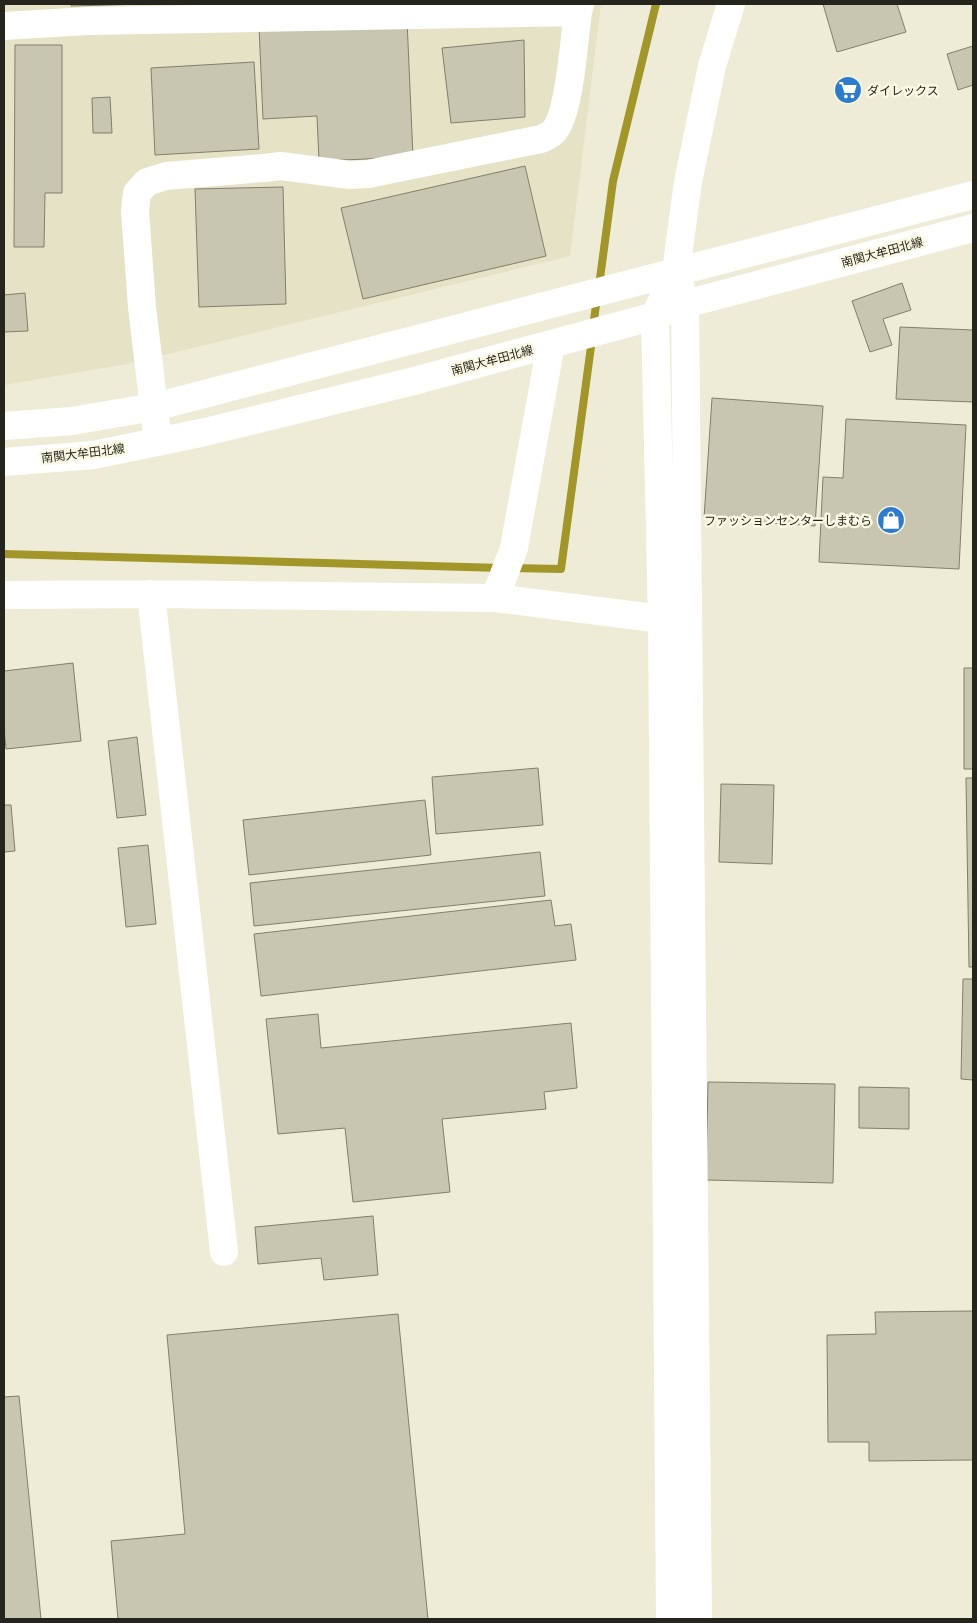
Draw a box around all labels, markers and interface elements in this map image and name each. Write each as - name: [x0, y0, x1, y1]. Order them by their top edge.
- supermarket icon: ダイレックス: [833, 75, 863, 105]
- place label: ダイレックス: [867, 83, 939, 98]
- street label: 南関大牟田北線: [839, 234, 925, 270]
- street label: 南関大牟田北線: [449, 342, 535, 378]
- street label: 南関大牟田北線: [40, 440, 126, 466]
- shop icon: ファッションセンターしまむら: [876, 505, 906, 535]
- place label: ファッションセンターしまむら: [704, 513, 872, 528]

